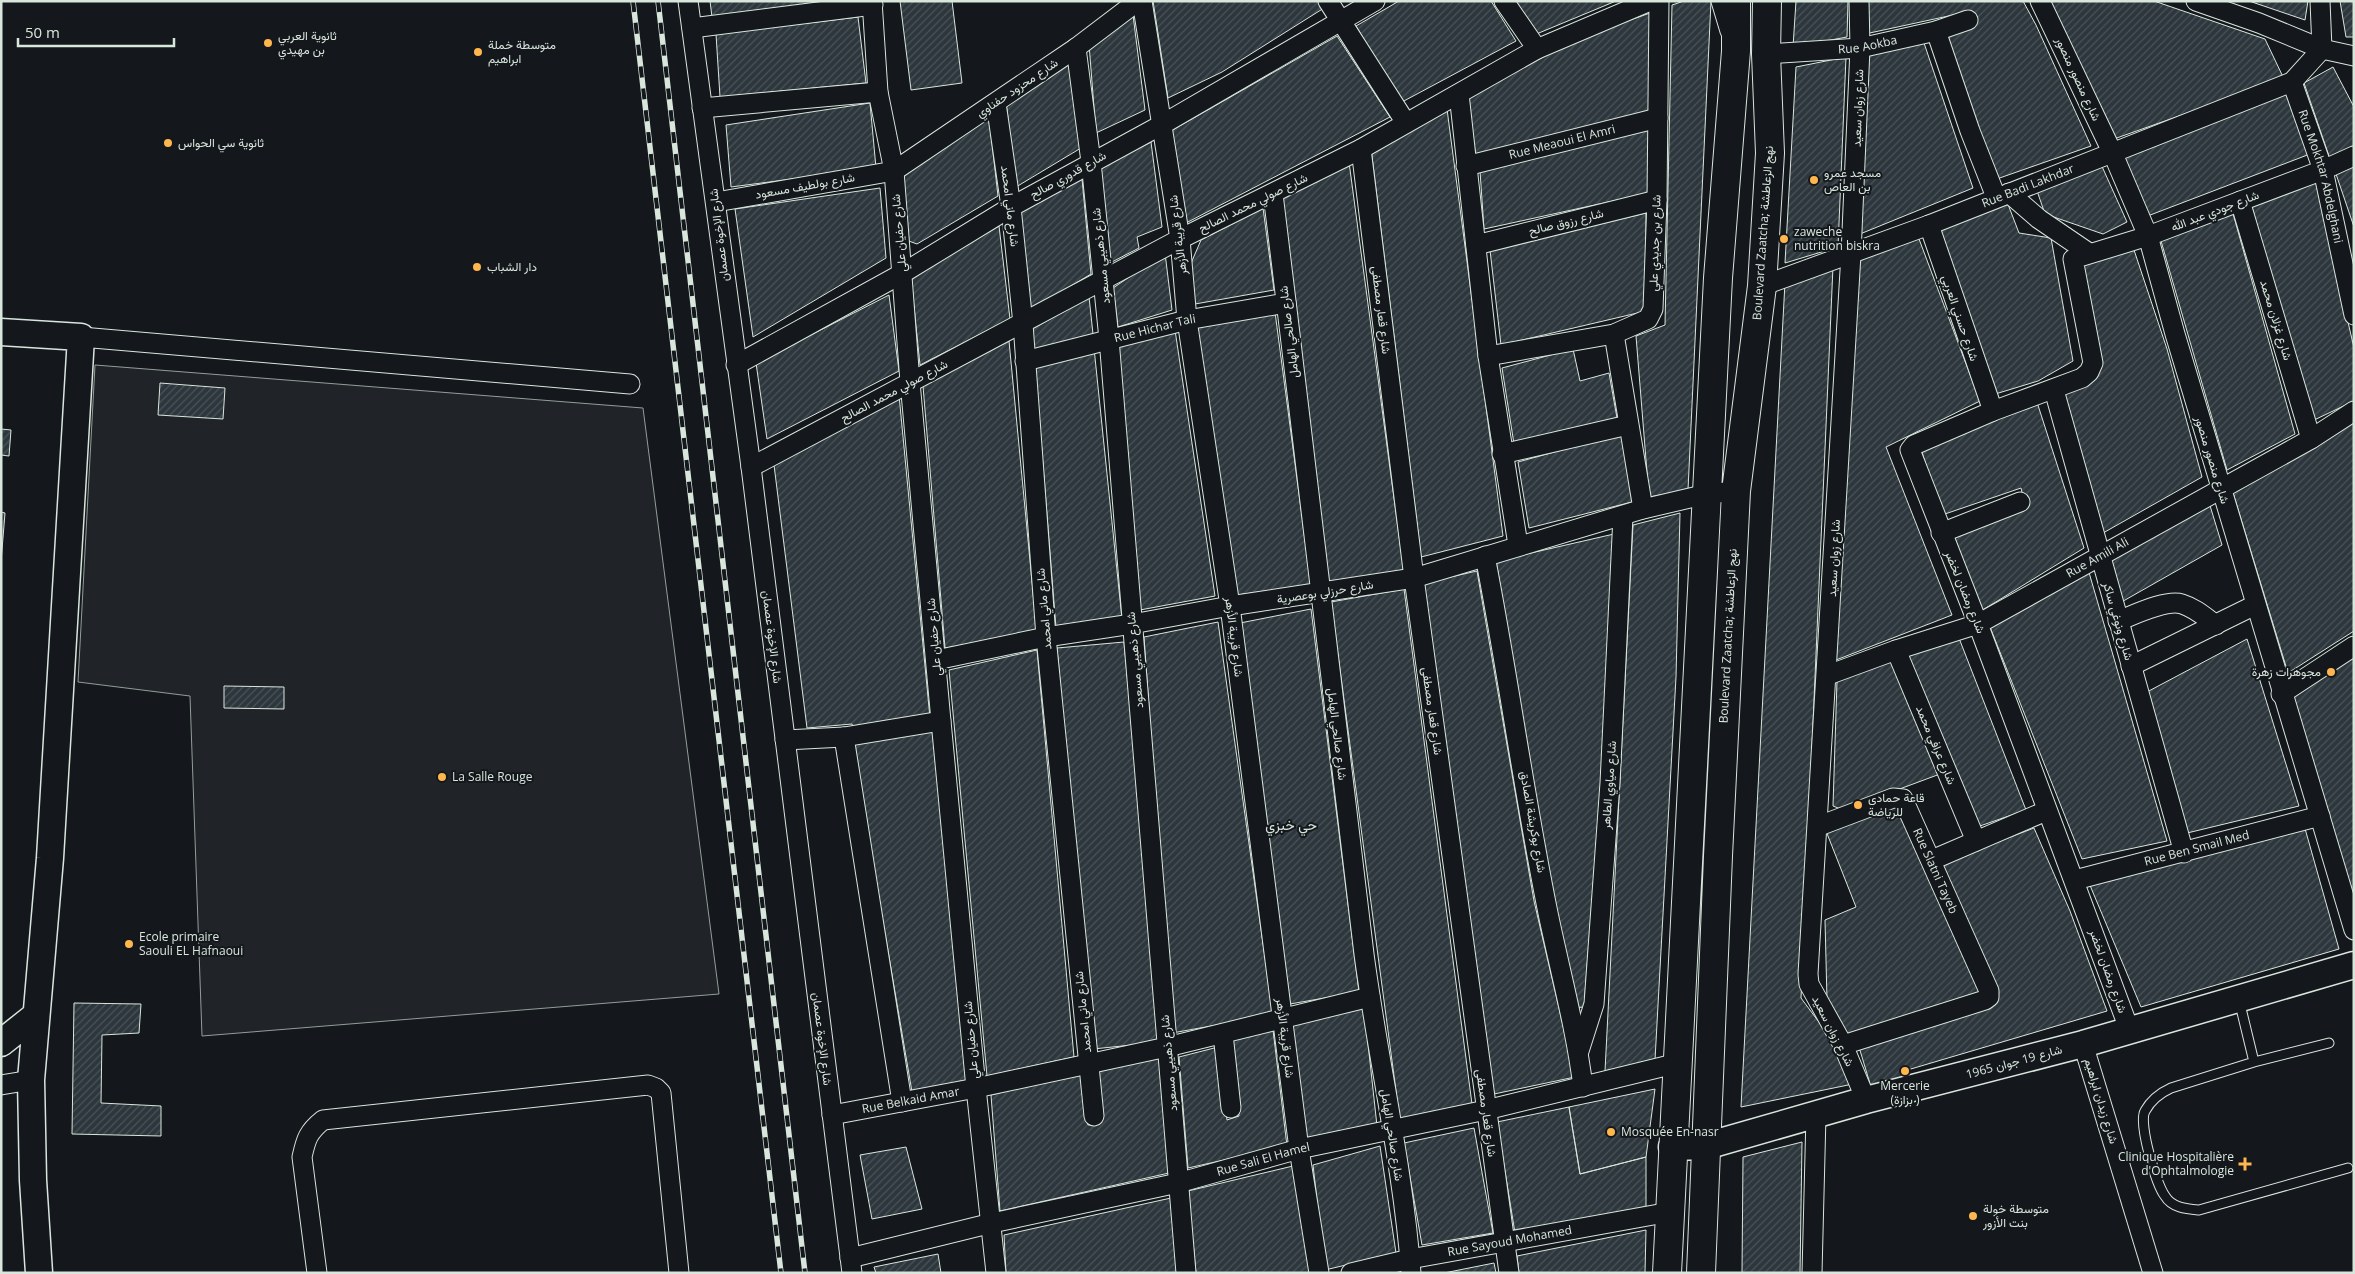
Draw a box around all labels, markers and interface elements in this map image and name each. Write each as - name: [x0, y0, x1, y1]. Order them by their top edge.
- scale bar: [18, 15, 174, 47]
- text: 50 m: [25, 22, 60, 42]
- place label: ثانوية العربي بن مهيدي: [278, 27, 337, 60]
- street label: Rue Aokba: [1837, 31, 1899, 57]
- street label: شارع منصور منصور: [2050, 33, 2105, 124]
- place label: متوسطة خملة ابراهيم: [488, 36, 556, 67]
- marker: ثانوية العربي بن مهيدي: [262, 37, 274, 49]
- marker: متوسطة خملة ابراهيم: [472, 46, 484, 58]
- street label: شارع محزود حفناوي: [972, 54, 1062, 123]
- street label: شارع زوان سعيد: [1848, 69, 1868, 147]
- street label: Rue Mokhtar Abdelghani: [2294, 107, 2347, 245]
- street label: Rue Meaoui El Amri: [1507, 120, 1617, 163]
- place label: ثانوية سي الحواس: [178, 134, 264, 153]
- marker: ثانوية سي الحواس: [162, 137, 174, 149]
- street label: Boulevard Zaatcha; نهج الزعاطشة: [1748, 145, 1778, 321]
- street label: شارع قدوري صالح: [1026, 147, 1110, 204]
- street label: Rue Badi Lakhdar: [1979, 160, 2076, 211]
- street label: شارع ماني امحمد: [995, 164, 1024, 248]
- place label: مسجد عمرو بن العاص: [1824, 164, 1881, 195]
- street label: شارع بولطيف مسعود: [754, 168, 856, 204]
- street label: شارع صولي محمد الصالح: [1195, 169, 1311, 238]
- marker: مسجد عمرو بن العاص: [1808, 174, 1820, 186]
- street label: شارع جودي عبد الله: [2168, 186, 2262, 237]
- street label: شارع الإخوة عصمان: [704, 187, 734, 283]
- street label: شارع حفيان علي: [887, 193, 912, 273]
- street label: شارع قريبة الأزهر: [1164, 194, 1192, 277]
- street label: شارع بن جديدي علي: [1644, 194, 1667, 292]
- street label: شارع رزوق صالح: [1527, 204, 1605, 240]
- street label: شارع ذهيبي مسعود: [1087, 207, 1116, 305]
- place label: zaweche nutrition biskra: [1794, 223, 1880, 254]
- marker: zaweche nutrition biskra: [1778, 233, 1790, 245]
- place label: دار الشباب: [487, 258, 537, 275]
- marker: دار الشباب: [471, 261, 483, 273]
- street label: شارع قعار مصطفى: [1367, 265, 1395, 355]
- street label: شارع حسني العربي: [1936, 272, 1983, 364]
- street label: شارع غزلان محمد: [2255, 278, 2297, 362]
- street label: شارع صالحي الهامل: [1274, 285, 1305, 379]
- street label: Rue Hichar Tali: [1112, 310, 1197, 346]
- street label: شارع صولي محمد الصالح: [837, 355, 951, 428]
- street label: شارع منصور منصور: [2190, 413, 2234, 506]
- street label: شارع زوان سعيد: [1823, 519, 1845, 597]
- street label: Rue Amili Ali: [2063, 533, 2131, 581]
- street label: شارع رمضان لخضر: [1940, 547, 1990, 636]
- street label: Boulevard Zaatcha; نهج الزعاطشة: [1714, 548, 1742, 724]
- street label: شارع ماني امحمد: [1031, 567, 1058, 651]
- street label: شارع حرزلي بوعصرية: [1275, 575, 1375, 609]
- street label: شارع ونوغي ساكر: [2097, 579, 2138, 663]
- street label: شارع الإخوة عصمان: [757, 589, 787, 685]
- street label: شارع قريبة الأزهر: [1220, 595, 1248, 678]
- street label: شارع حفيان علي: [922, 597, 947, 677]
- street label: شارع ذهيبي مسعود: [1122, 611, 1149, 709]
- place label: مجوهرات زهرة: [2252, 663, 2321, 680]
- street label: شارع قعار مصطفى: [1417, 666, 1447, 756]
- marker: مجوهرات زهرة: [2325, 666, 2337, 678]
- street label: شارع صالحي الهامل: [1321, 687, 1352, 781]
- street label: شارع عرافي محمد: [1910, 703, 1961, 788]
- street label: شارع مياوي الطاهر: [1597, 740, 1622, 831]
- place label: La Salle Rouge: [452, 768, 533, 785]
- street label: شارع بوكريشة الصادق: [1515, 770, 1551, 874]
- marker: La Salle Rouge: [436, 771, 448, 783]
- place label: قاعة حمادي للرياضة: [1868, 789, 1925, 820]
- marker: قاعة حمادي للرياضة: [1852, 799, 1864, 811]
- district label: حي خبزي: [1265, 815, 1317, 837]
- street label: Rue Slatni Tayeb: [1909, 825, 1962, 916]
- street label: Rue Ben Smail Med: [2142, 826, 2251, 870]
- street label: شارع رمضان لخضر: [2084, 926, 2132, 1015]
- place label: Ecole primaire Saouli EL Hafnaoui: [139, 928, 243, 959]
- marker: Ecole primaire Saouli EL Hafnaoui: [123, 938, 135, 950]
- street label: شارع ماني امحمد: [1070, 970, 1097, 1054]
- street label: شارع الإخوة عصمان: [807, 991, 837, 1087]
- street label: شارع زوان سعيد: [1807, 992, 1859, 1070]
- street label: شارع قريبة الأزهر: [1271, 996, 1299, 1079]
- street label: شارع حفيان علي: [959, 1000, 984, 1080]
- street label: شارع ذهيبي مسعود: [1156, 1014, 1183, 1112]
- street label: شارع 19 جوان 1965: [1964, 1040, 2064, 1084]
- street label: شارع زيدان ابراهيم: [2079, 1056, 2123, 1146]
- marker: Mercerie (بزازة ): [1899, 1065, 1911, 1077]
- street label: شارع قعار مصطفى: [1471, 1068, 1501, 1158]
- place label: Mercerie (بزازة ): [1880, 1077, 1930, 1108]
- street label: Rue Belkaid Amar: [860, 1082, 961, 1117]
- street label: شارع صالحي الهامل: [1375, 1088, 1408, 1182]
- place label: Mosquée En-nasr: [1621, 1123, 1719, 1140]
- marker: Mosquée En-nasr: [1605, 1126, 1617, 1138]
- street label: Rue Sali El Hamel: [1214, 1138, 1311, 1180]
- place label: Clinique Hospitalière d'Ophtalmologie: [2118, 1148, 2234, 1179]
- marker: Clinique Hospitalière d'Ophtalmologie: [2238, 1157, 2252, 1171]
- place label: متوسطة خولة بنت الأزور: [1982, 1200, 2049, 1231]
- marker: متوسطة خولة بنت الأزور: [1967, 1210, 1979, 1222]
- street label: Rue Sayoud Mohamed: [1446, 1221, 1573, 1260]

